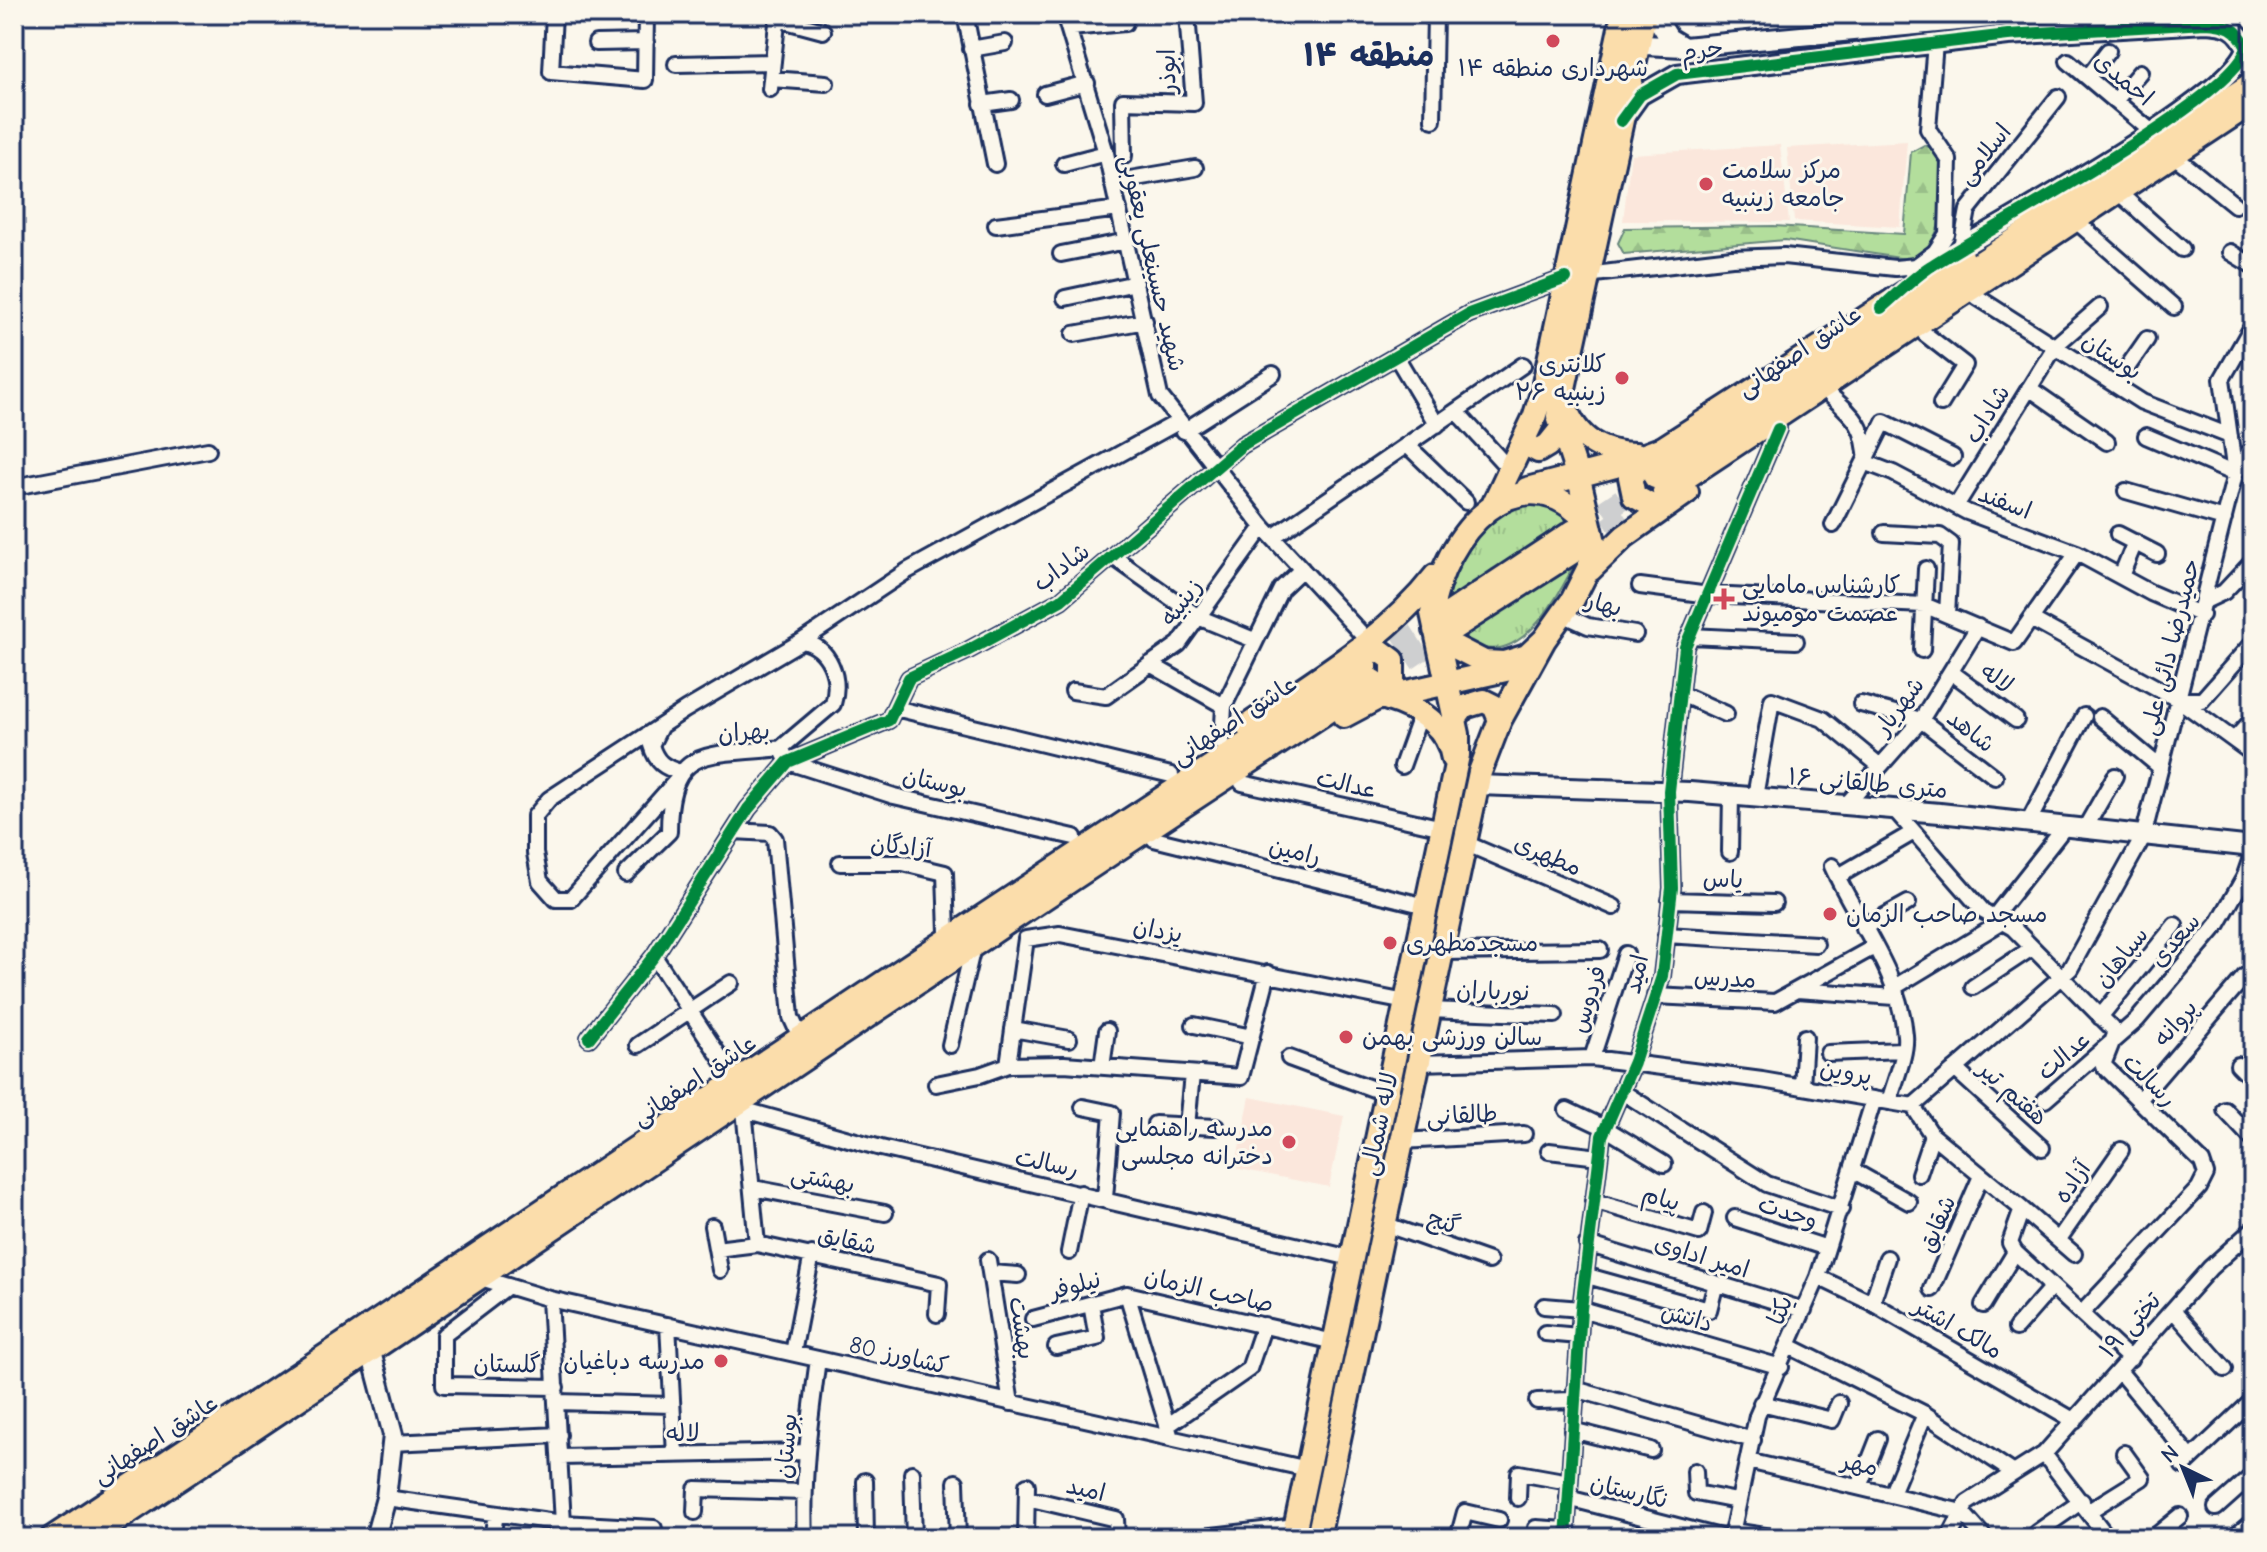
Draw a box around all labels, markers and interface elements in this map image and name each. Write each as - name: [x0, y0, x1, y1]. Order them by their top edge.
- marker: شهرداری منطقه ۱۴: [1544, 32, 1562, 50]
- street label: حرم: [1679, 33, 1726, 71]
- district label: منطقه ۱۴: [1304, 37, 1434, 74]
- street label: احمدی: [2089, 46, 2159, 112]
- street label: ابوذر: [1153, 48, 1182, 96]
- place label: شهرداری منطقه ۱۴: [1458, 54, 1648, 82]
- street label: اسلامی: [1951, 118, 2018, 191]
- street label: شهید حسینعلی یعقوبی: [1114, 152, 1192, 374]
- place label: مرکز سلامت جامعه زینبیه: [1722, 156, 1845, 212]
- marker: مرکز سلامت جامعه زینبیه: [1697, 175, 1715, 193]
- street label: عاشق اصفهانی: [1732, 299, 1867, 404]
- street label: بوستان: [2076, 326, 2147, 387]
- place label: کلانتری ۲۶ زینبیه: [1515, 350, 1606, 406]
- marker: کلانتری ۲۶ زینبیه: [1613, 369, 1631, 387]
- street label: شاداب: [1958, 380, 2016, 448]
- street label: اسفند: [1974, 479, 2036, 525]
- street label: شاداب: [1027, 537, 1095, 597]
- street label: حمیدرضا دائی علی: [2135, 556, 2206, 738]
- place label: کارشناس مامایی عصمت مومیوند: [1742, 571, 1901, 628]
- street label: زینبیه: [1154, 573, 1208, 631]
- street label: بهار: [1581, 585, 1625, 622]
- marker: کارشناس مامایی عصمت مومیوند: [1713, 588, 1735, 610]
- street label: لاله: [1975, 657, 2019, 699]
- street label: عاشق اصفهانی: [1166, 669, 1302, 772]
- street label: شهریار: [1867, 671, 1930, 742]
- street label: شاهد: [1942, 704, 2000, 758]
- street label: بهران: [717, 716, 771, 748]
- street label: بوستان: [900, 761, 970, 804]
- street label: ۱۶ متری طالقانی: [1787, 762, 1949, 805]
- street label: عدالت: [1314, 763, 1380, 805]
- street label: مطهری: [1510, 828, 1586, 882]
- street label: آزادگان: [869, 829, 934, 863]
- street label: رامین: [1266, 831, 1324, 871]
- street label: یاس: [1702, 864, 1744, 894]
- place label: مسجد صاحب الزمان: [1846, 900, 2047, 928]
- marker: مسجد صاحب الزمان: [1821, 905, 1839, 923]
- street label: سعدی: [2144, 907, 2206, 973]
- street label: یزدان: [1131, 912, 1185, 948]
- street label: سپاهان: [2088, 921, 2155, 994]
- place label: مسجدمطهری: [1406, 929, 1538, 957]
- marker: مسجدمطهری: [1381, 934, 1399, 952]
- street label: امید: [1618, 952, 1654, 996]
- street label: فردوس: [1564, 962, 1612, 1036]
- street label: مدرس: [1693, 962, 1757, 994]
- street label: نورباران: [1456, 976, 1530, 1007]
- street label: پروانه: [2147, 994, 2204, 1053]
- place label: سالن ورزشی بهمن: [1362, 1023, 1542, 1052]
- street label: عدالت: [2031, 1024, 2097, 1086]
- street label: عاشق اصفهانی: [627, 1028, 762, 1133]
- marker: سالن ورزشی بهمن: [1337, 1028, 1355, 1046]
- street label: رسالت: [2117, 1047, 2183, 1113]
- street label: هفتم تیر: [1968, 1053, 2053, 1134]
- street label: پروین: [1818, 1054, 1874, 1091]
- street label: لاله شمالی: [1354, 1070, 1405, 1179]
- street label: طالقانی: [1426, 1099, 1498, 1132]
- place label: مدرسه راهنمایی دخترانه مجلسی: [1115, 1114, 1273, 1171]
- marker: مدرسه راهنمایی دخترانه مجلسی: [1280, 1133, 1298, 1151]
- street label: رسالت: [1013, 1143, 1081, 1183]
- street label: آزاده: [2048, 1155, 2097, 1208]
- street label: بهشتی: [788, 1159, 857, 1200]
- street label: پیام: [1638, 1179, 1683, 1221]
- street label: وحدت: [1755, 1189, 1821, 1235]
- street label: شقایق: [1913, 1191, 1961, 1257]
- street label: گنج: [1423, 1203, 1464, 1243]
- street label: شقایق: [815, 1220, 879, 1260]
- street label: امیر اداوی: [1651, 1228, 1753, 1284]
- street label: صاحب الزمان: [1142, 1262, 1276, 1318]
- street label: نیلوفر: [1044, 1265, 1104, 1308]
- street label: تختی ۱۹: [2093, 1286, 2168, 1364]
- street label: مالک اشتر: [1907, 1290, 2008, 1365]
- street label: یکتا: [1761, 1291, 1799, 1329]
- street label: بهشت: [1003, 1295, 1041, 1361]
- street label: دانش: [1658, 1296, 1716, 1338]
- street label: کشاورز 80: [847, 1330, 951, 1380]
- place label: مدرسه دباغیان: [563, 1347, 705, 1375]
- street label: گلستان: [473, 1349, 541, 1379]
- marker: مدرسه دباغیان: [712, 1352, 730, 1370]
- street label: عاشق اصفهانی: [87, 1388, 223, 1491]
- street label: بوستان: [769, 1412, 804, 1480]
- street label: لاله: [666, 1419, 700, 1447]
- north arrow: [2143, 1428, 2223, 1508]
- text: N: [2156, 1440, 2184, 1469]
- street label: مهر: [1837, 1446, 1881, 1481]
- street label: نگارستان: [1587, 1468, 1671, 1514]
- street label: امید: [1064, 1471, 1108, 1507]

